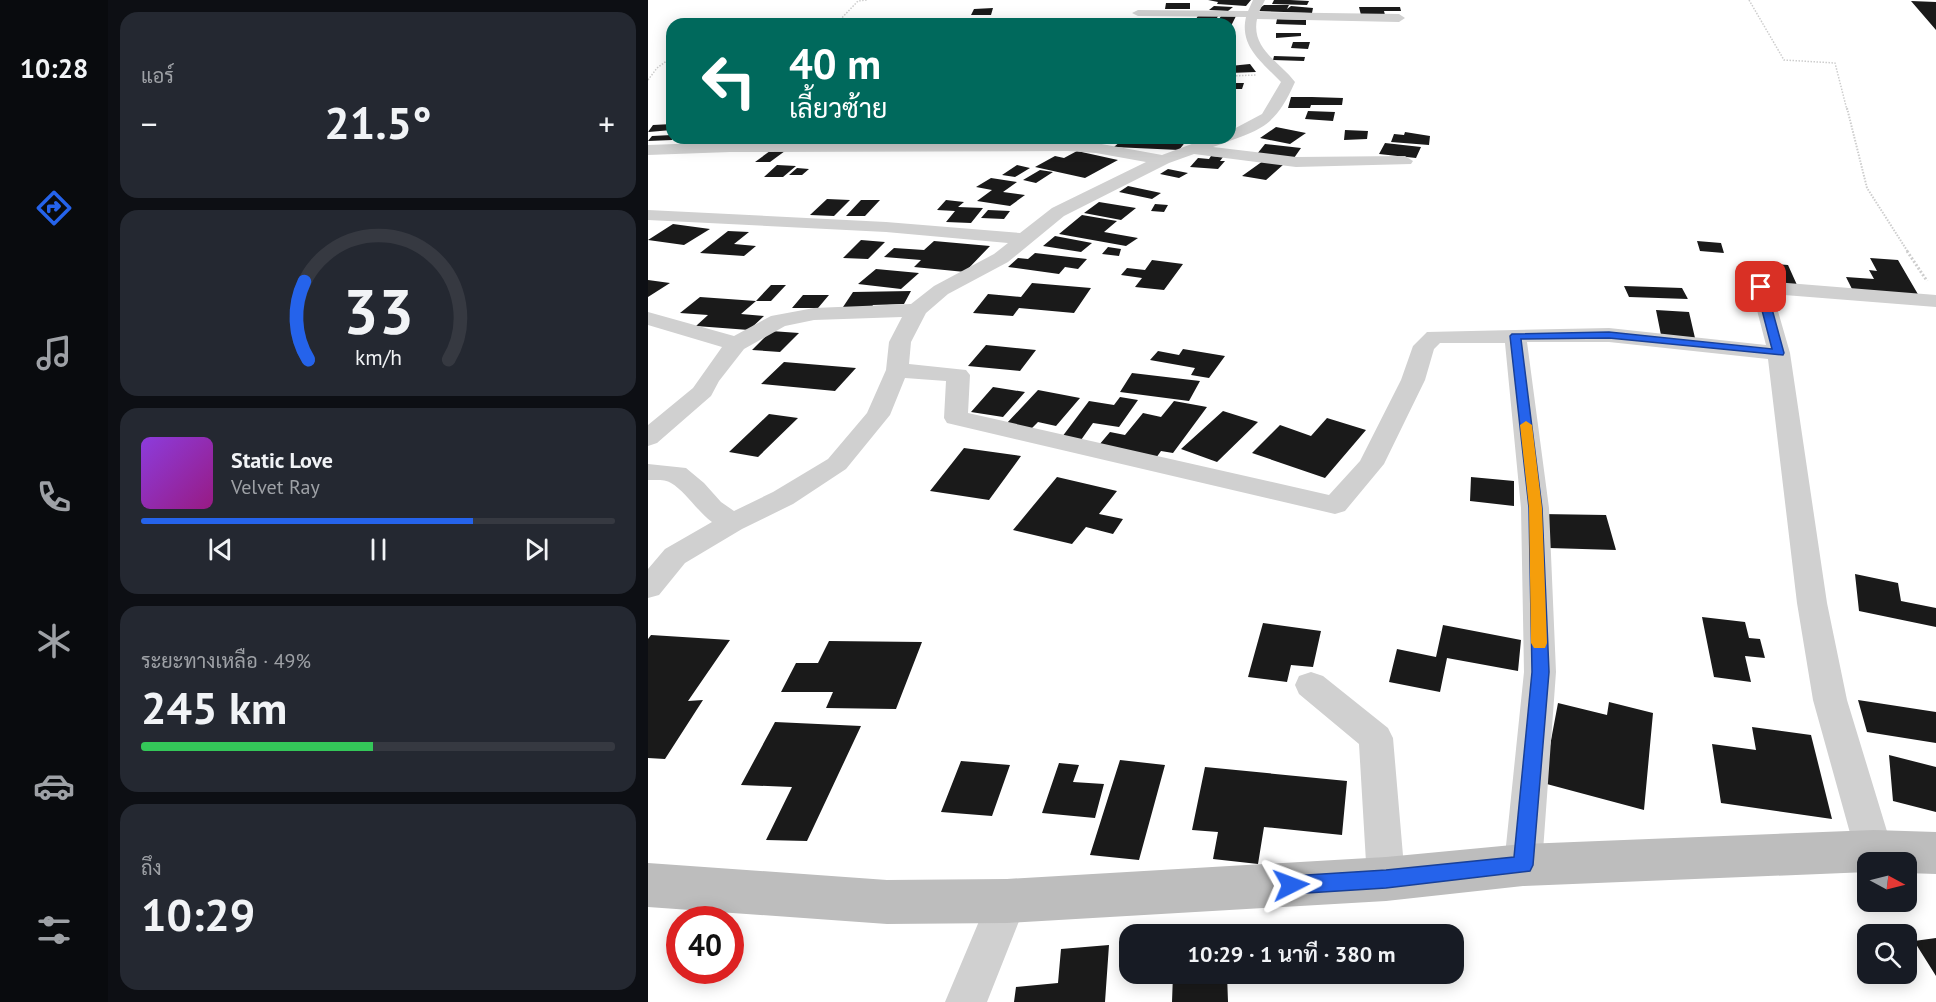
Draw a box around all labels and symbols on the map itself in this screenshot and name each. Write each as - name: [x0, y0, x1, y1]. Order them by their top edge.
- pin: [1735, 261, 1786, 312]
- north arrow: [1857, 852, 1917, 912]
- position arrow: [1259, 853, 1323, 917]
- speed limit sign: 40: [666, 906, 744, 984]

